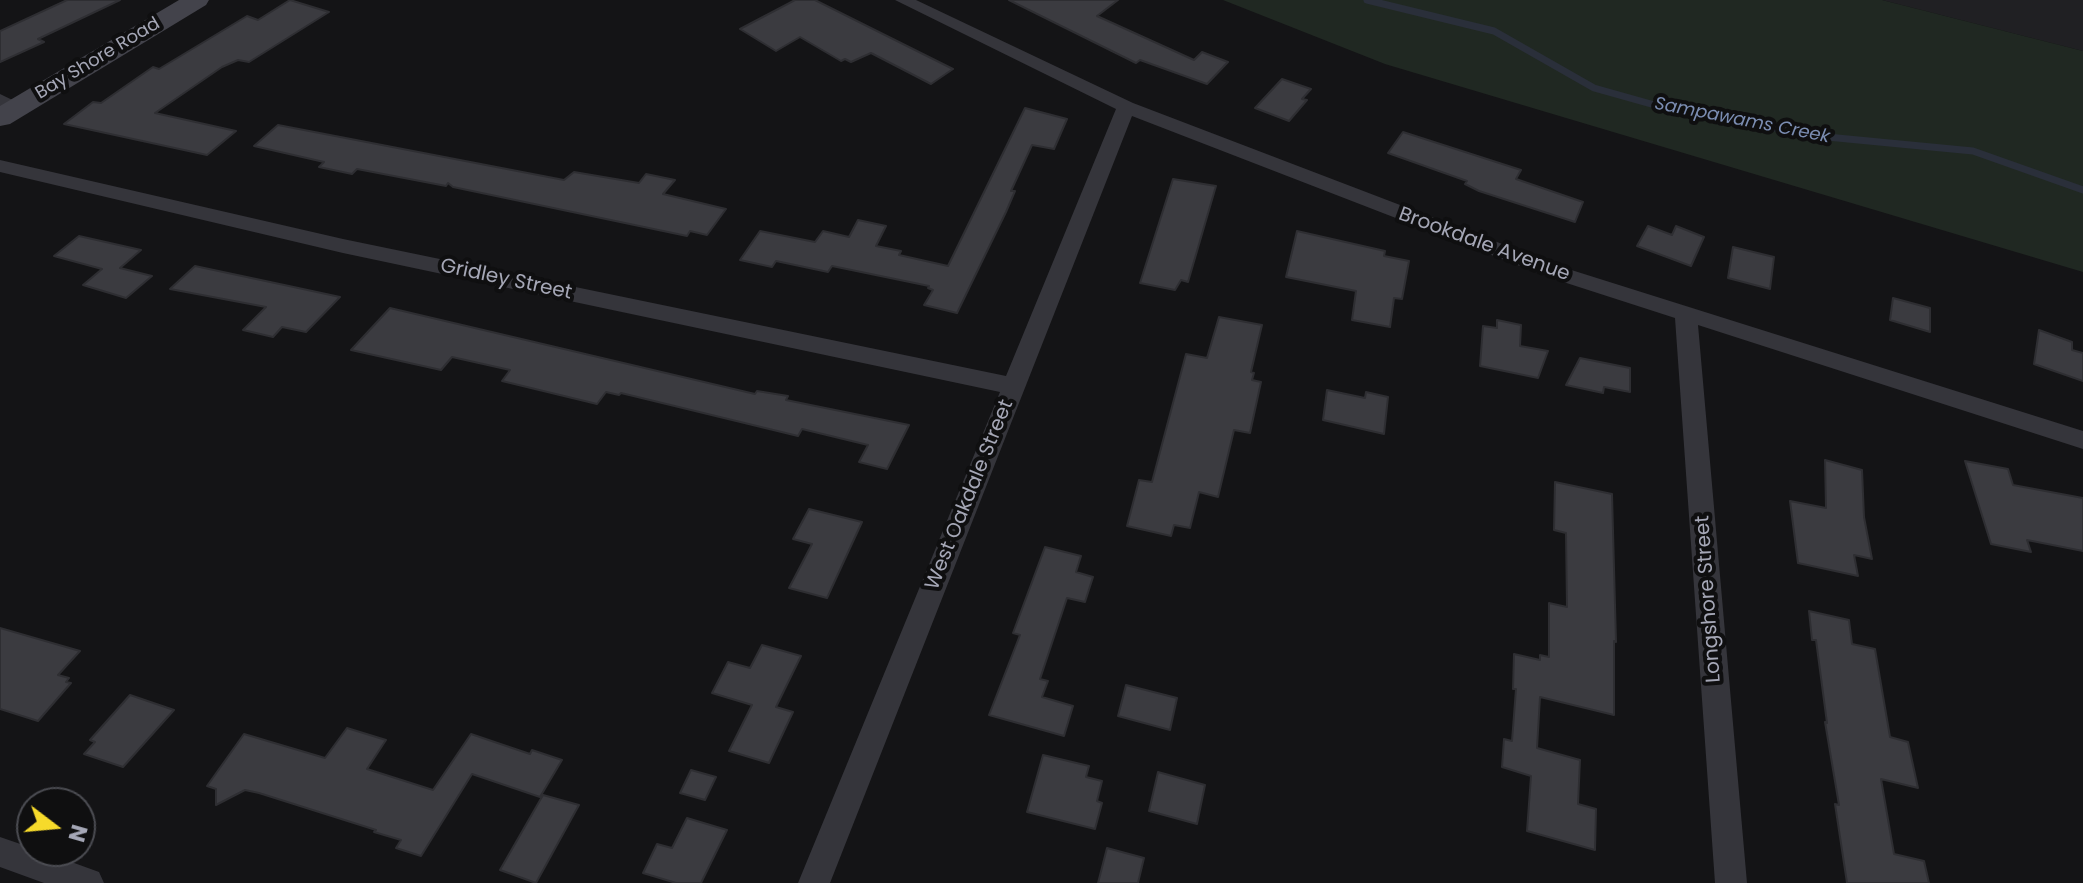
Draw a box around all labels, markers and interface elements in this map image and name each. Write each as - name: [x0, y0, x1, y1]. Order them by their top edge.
- street label: Bay Shore Road: [32, 13, 164, 105]
- water label: Sampawams Creek: [1653, 93, 1831, 149]
- street label: Brookdale Avenue: [1395, 203, 1573, 287]
- street label: Gridley Street: [438, 254, 574, 306]
- street label: West Oakdale Street: [921, 396, 1019, 594]
- street label: Longshore Street: [1691, 515, 1727, 683]
- north arrow: [16, 787, 96, 867]
- text: N: [60, 821, 95, 845]

